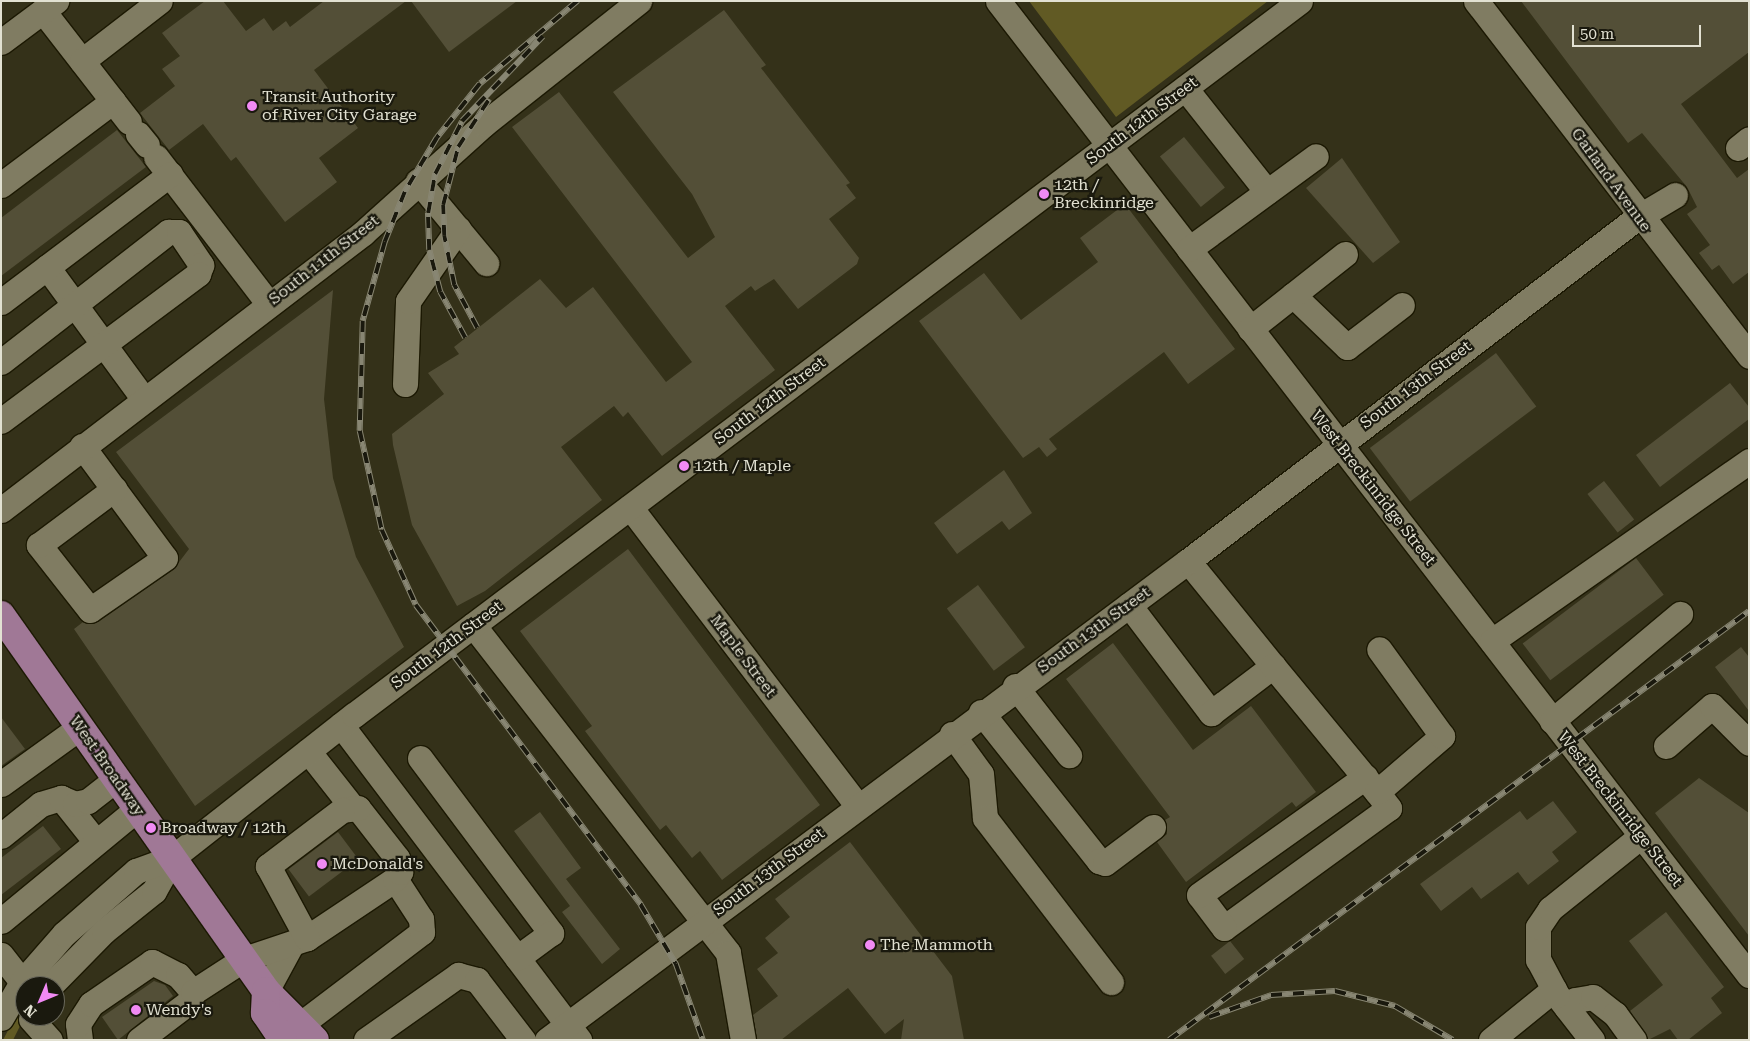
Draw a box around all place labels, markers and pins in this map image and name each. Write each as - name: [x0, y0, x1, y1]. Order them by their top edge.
- place label: Transit Authority of River City Garage: [262, 87, 417, 125]
- marker: Transit Authority of River City Garage: [246, 100, 258, 112]
- place label: 12th / Breckinridge: [1054, 175, 1154, 213]
- marker: 12th / Breckinridge: [1038, 188, 1050, 200]
- place label: 12th / Maple: [694, 456, 791, 476]
- marker: 12th / Maple: [678, 460, 690, 472]
- place label: Broadway / 12th: [161, 818, 286, 838]
- marker: Broadway / 12th: [145, 822, 157, 834]
- place label: McDonald's: [332, 854, 423, 874]
- marker: McDonald's: [316, 858, 328, 870]
- place label: The Mammoth: [880, 935, 993, 955]
- marker: The Mammoth: [864, 939, 876, 951]
- place label: Wendy's: [146, 1000, 212, 1020]
- marker: Wendy's: [130, 1004, 142, 1016]

